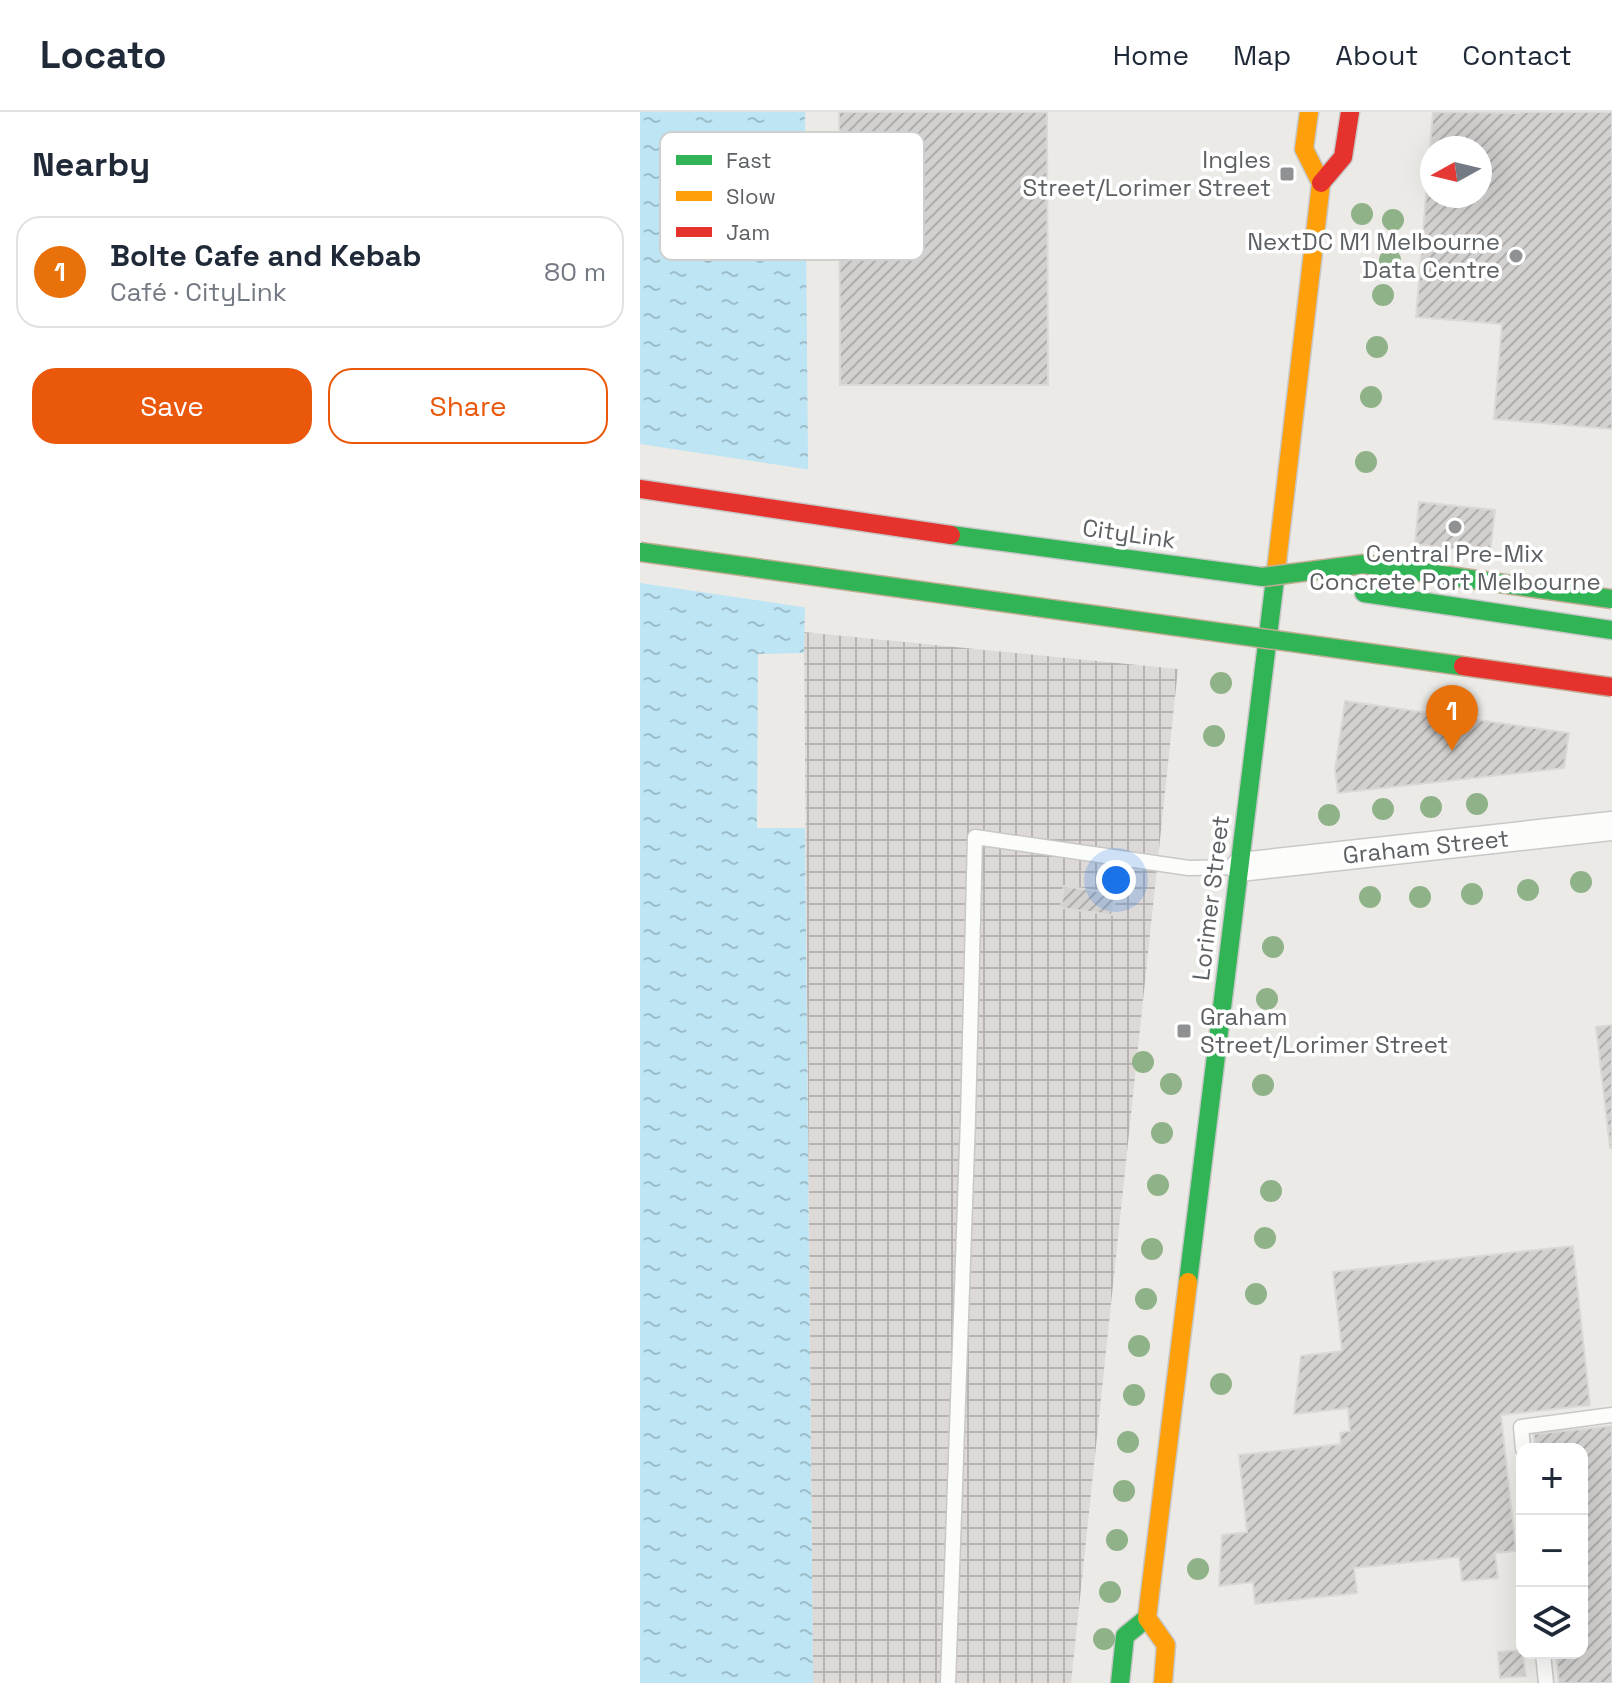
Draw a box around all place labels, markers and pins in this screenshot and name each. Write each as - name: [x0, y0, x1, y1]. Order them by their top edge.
- place label: Ingles Street/Lorimer Street: [1023, 144, 1271, 203]
- marker: Ingles Street/Lorimer Street: [1278, 165, 1296, 183]
- place label: NextDC M1 Melbourne Data Centre: [1247, 226, 1500, 285]
- marker: NextDC M1 Melbourne Data Centre: [1507, 247, 1525, 265]
- marker: Central Pre-Mix Concrete Port Melbourne: [1446, 518, 1464, 536]
- place label: Central Pre-Mix Concrete Port Melbourne: [1309, 538, 1601, 597]
- pin: 1: [1426, 685, 1478, 751]
- place label: Graham Street/Lorimer Street: [1200, 1001, 1448, 1060]
- marker: Graham Street/Lorimer Street: [1175, 1022, 1193, 1040]

